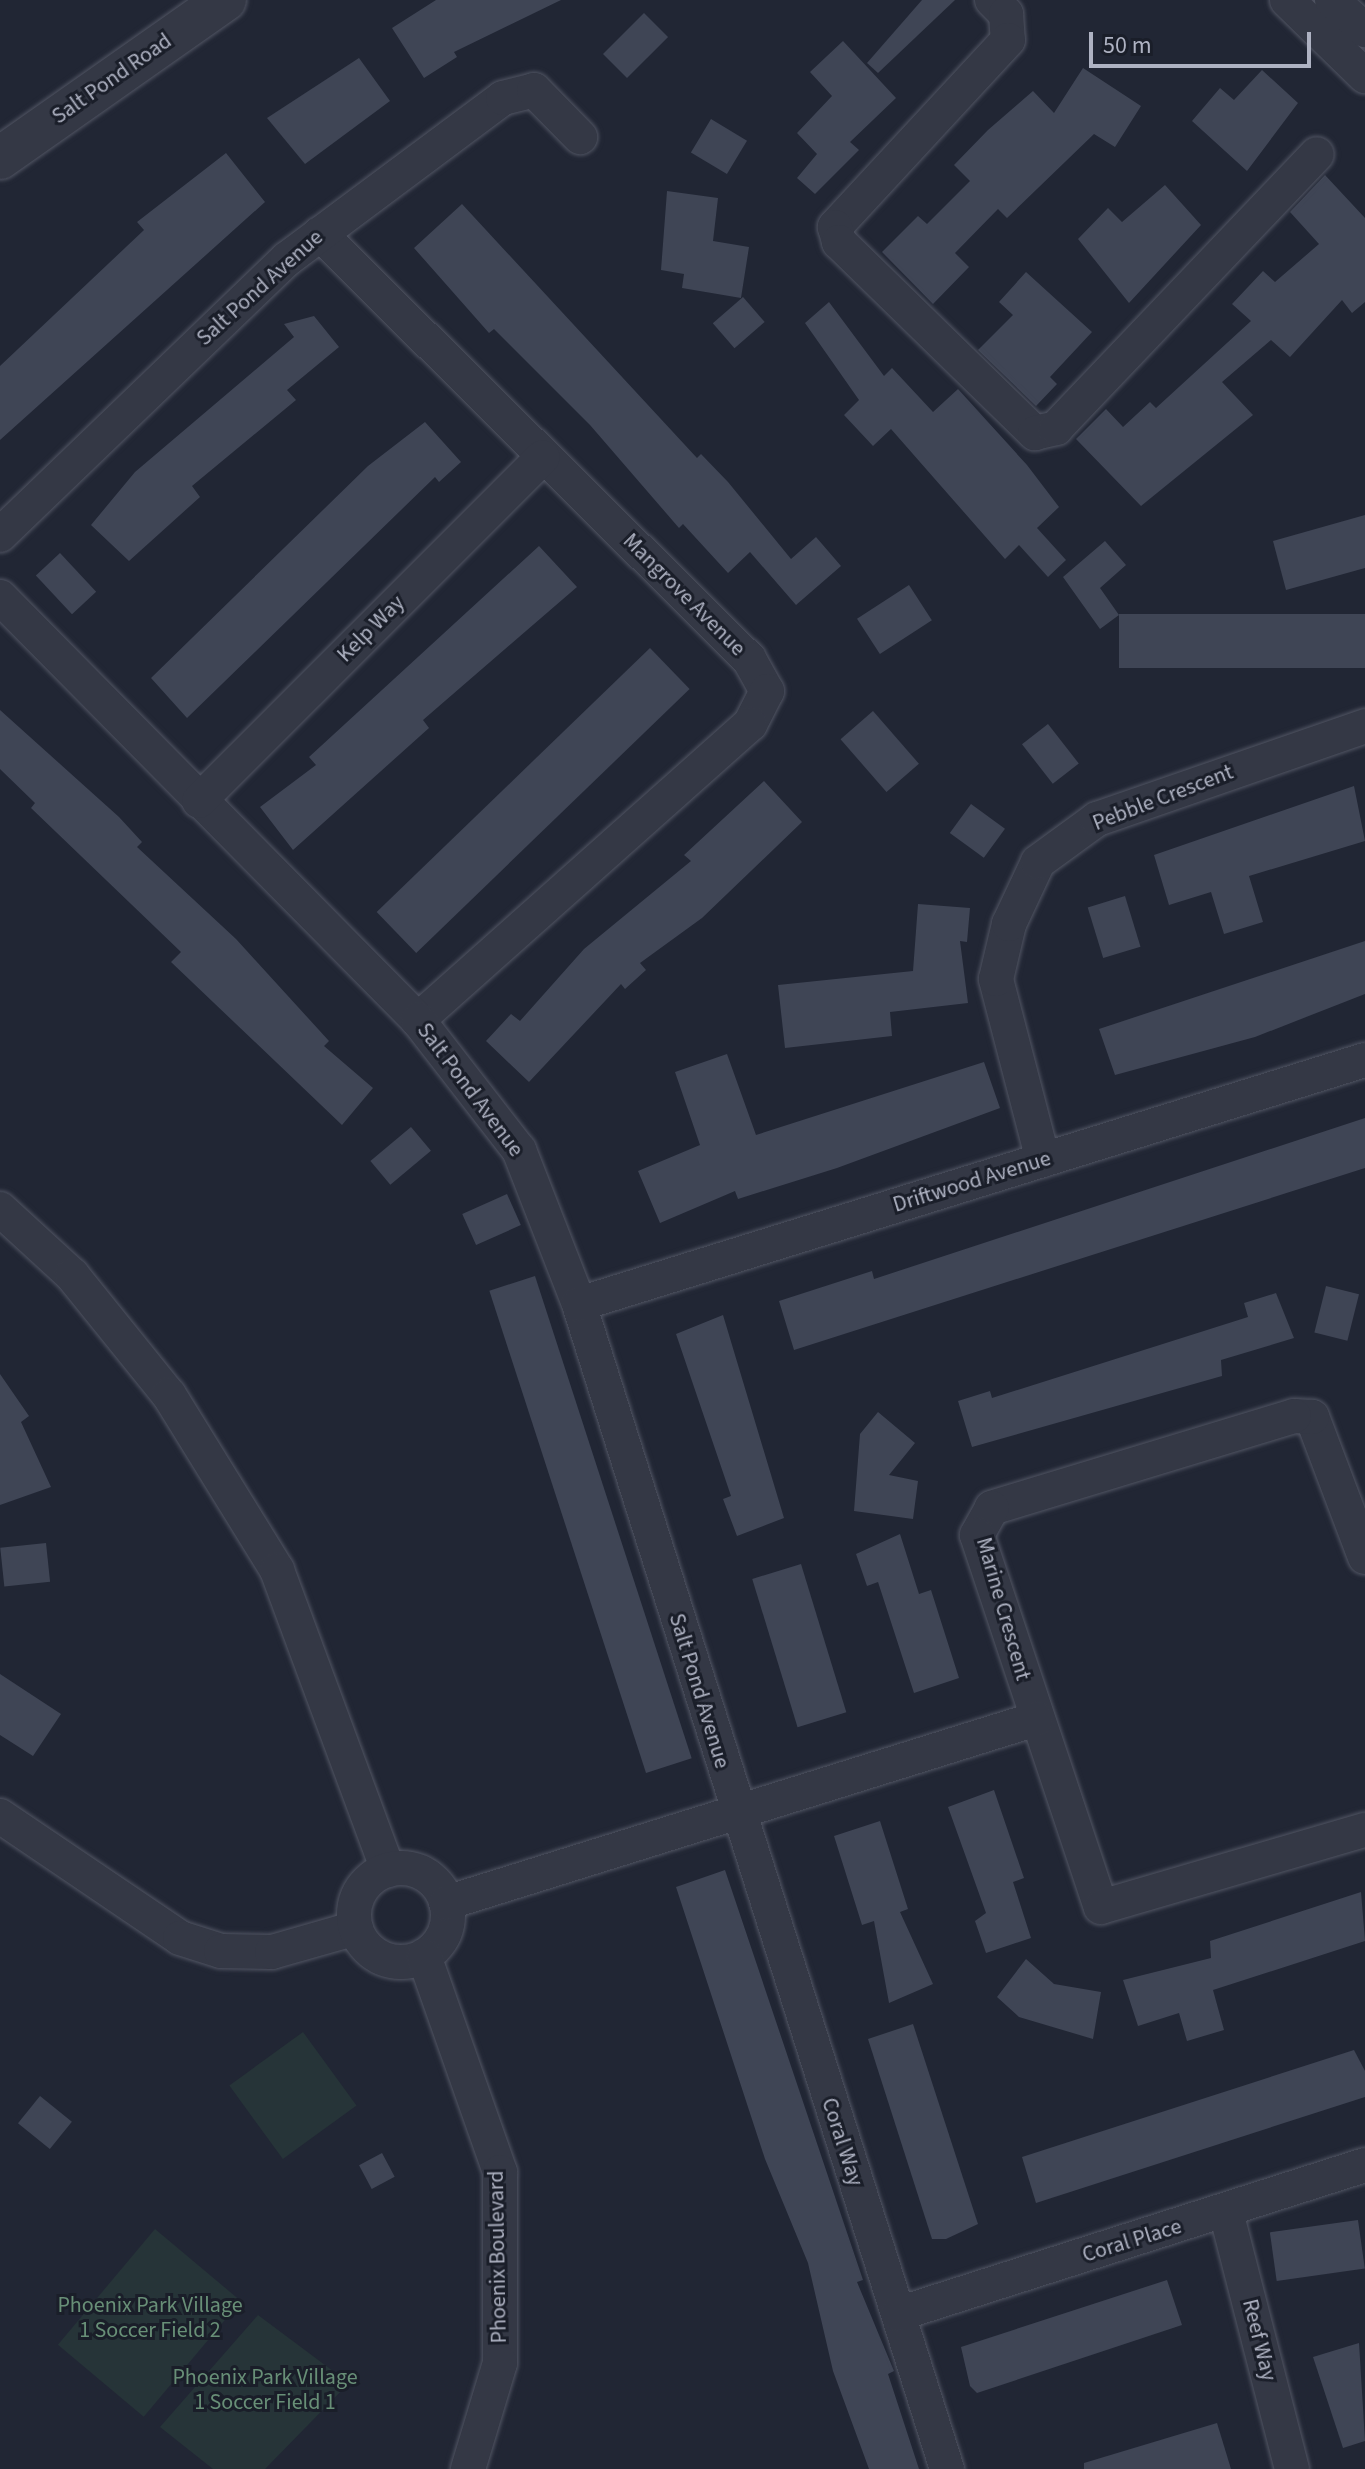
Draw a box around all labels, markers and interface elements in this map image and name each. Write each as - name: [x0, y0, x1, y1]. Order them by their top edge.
- scale bar: [1093, 16, 1315, 66]
- street label: Salt Pond Road: [47, 28, 177, 130]
- text: 50 m: [1103, 28, 1152, 63]
- street label: Salt Pond Avenue: [191, 224, 329, 352]
- street label: Mangrove Avenue: [617, 528, 751, 662]
- street label: Kelp Way: [332, 590, 410, 668]
- street label: Pebble Crescent: [1089, 759, 1237, 837]
- street label: Salt Pond Avenue: [411, 1018, 529, 1162]
- street label: Driftwood Avenue: [890, 1145, 1054, 1219]
- street label: Marine Crescent: [970, 1534, 1036, 1684]
- street label: Salt Pond Avenue: [663, 1610, 735, 1772]
- street label: Coral Way: [815, 2095, 869, 2189]
- street label: Phoenix Boulevard: [483, 2170, 513, 2344]
- street label: Coral Place: [1079, 2213, 1185, 2269]
- park label: Phoenix Park Village 1 Soccer Field 2: [57, 2292, 243, 2344]
- street label: Reef Way: [1236, 2296, 1282, 2384]
- park label: Phoenix Park Village 1 Soccer Field 1: [172, 2364, 358, 2416]

